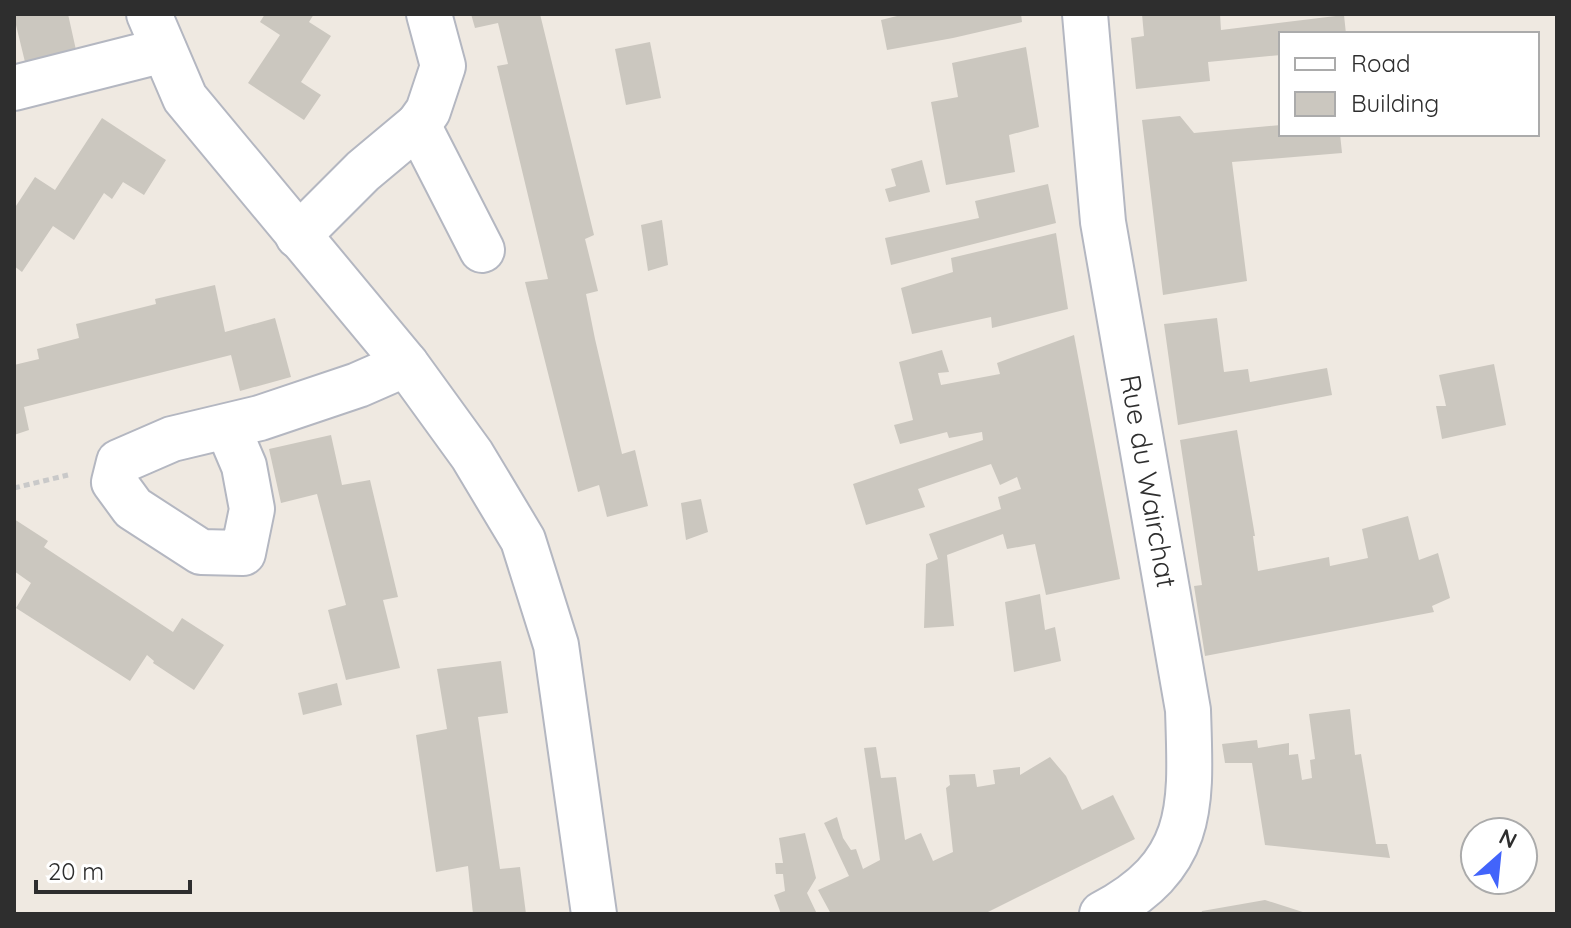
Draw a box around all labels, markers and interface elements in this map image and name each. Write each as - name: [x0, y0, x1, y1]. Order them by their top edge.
- legend: [1279, 32, 1539, 136]
- text: Road: [1351, 48, 1411, 78]
- text: Building: [1351, 88, 1439, 118]
- street label: Rue du Wairchat: [1113, 372, 1185, 590]
- north arrow: [1459, 816, 1539, 896]
- text: N: [1495, 822, 1522, 854]
- scale bar: [36, 844, 190, 894]
- text: 20 m: [48, 856, 104, 886]

